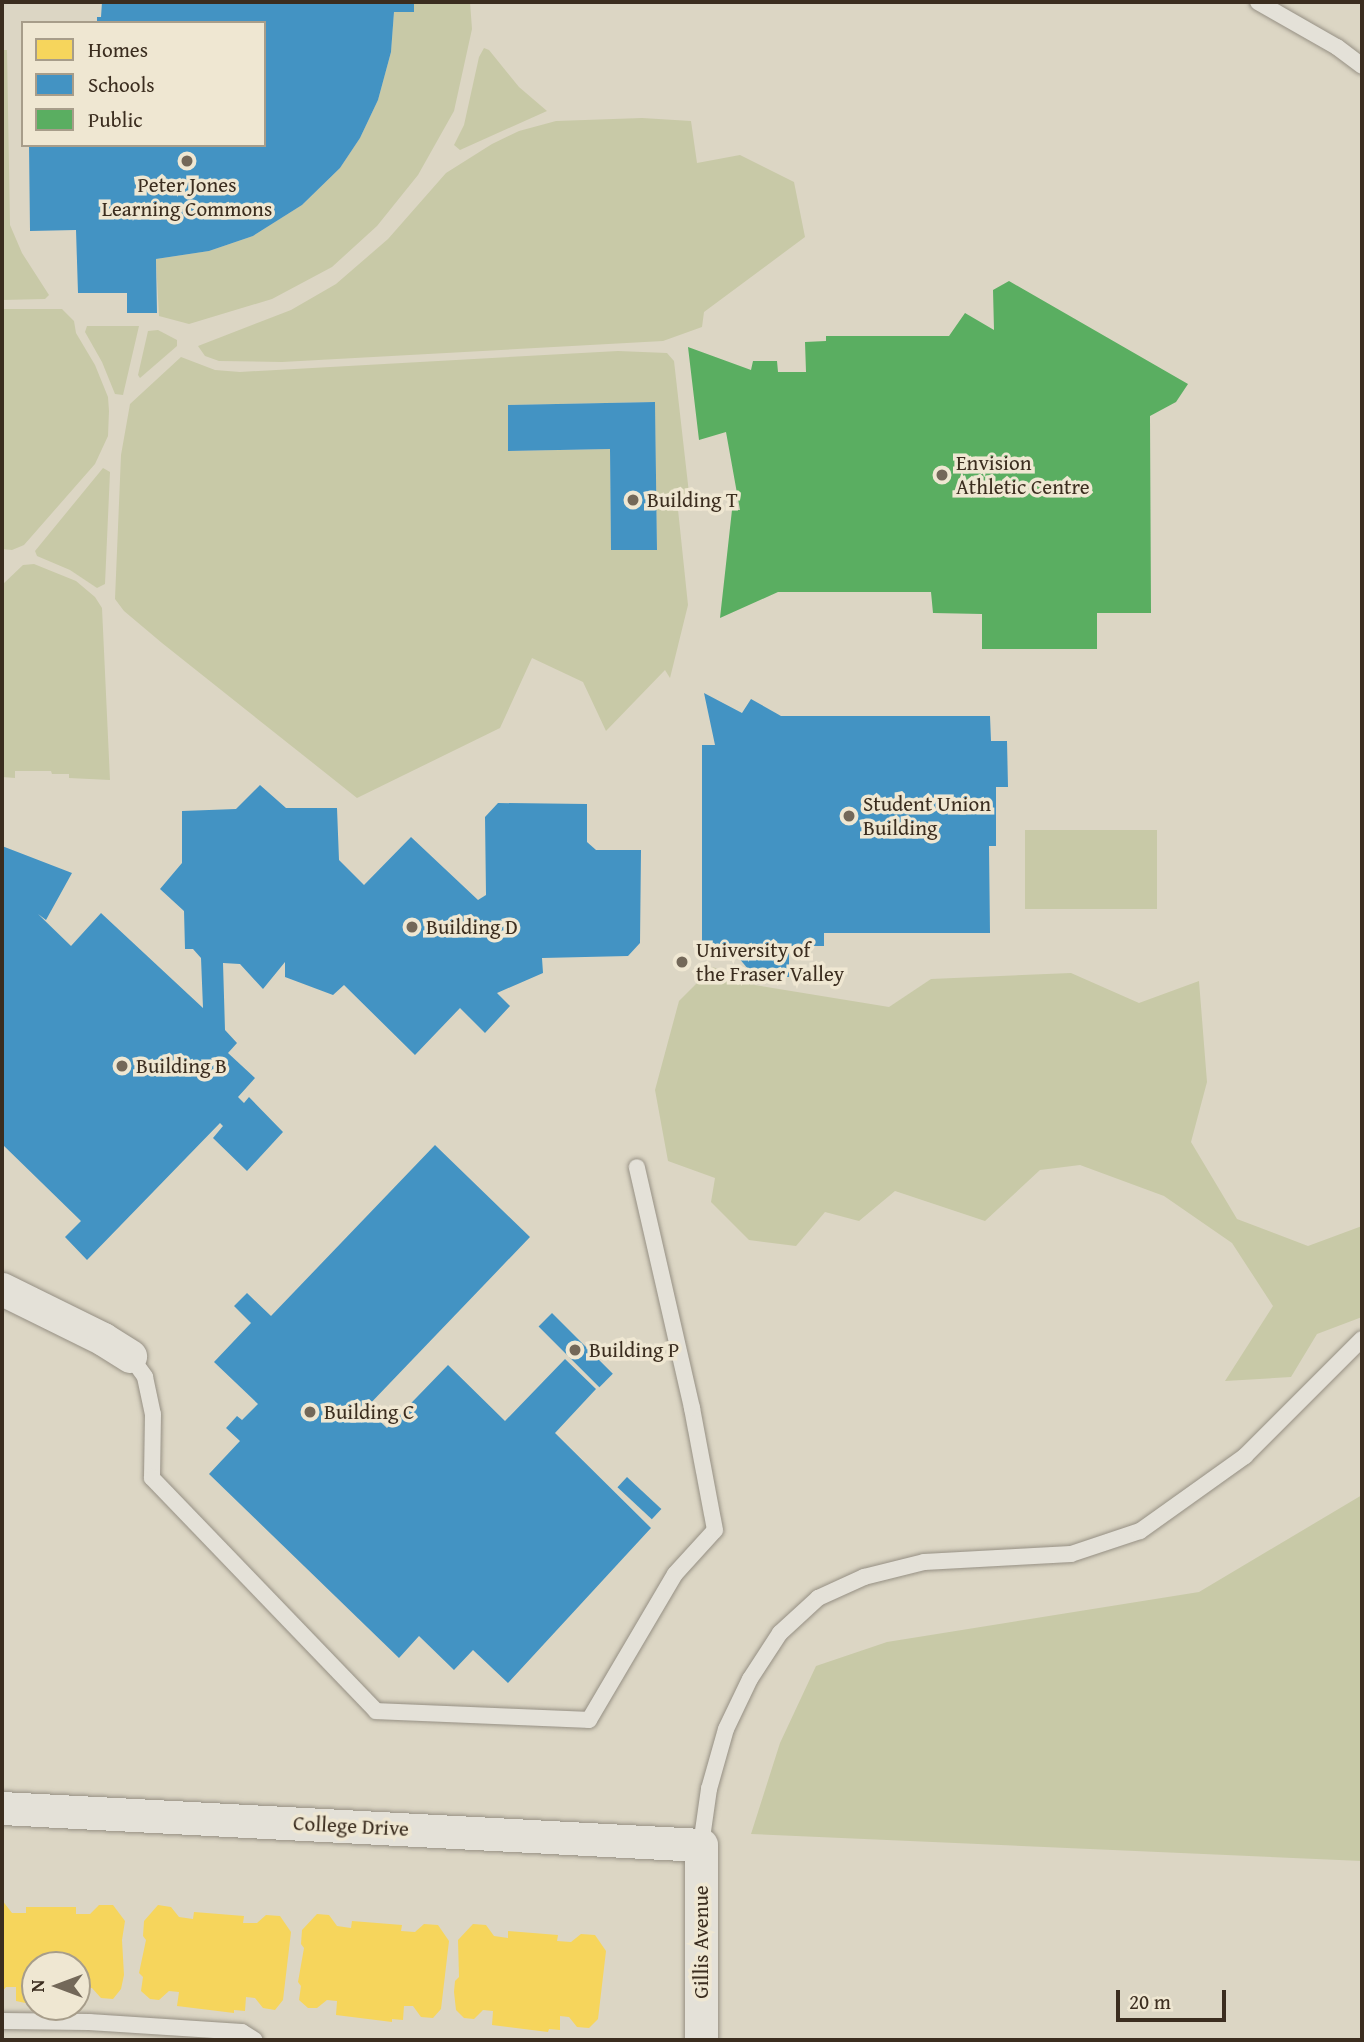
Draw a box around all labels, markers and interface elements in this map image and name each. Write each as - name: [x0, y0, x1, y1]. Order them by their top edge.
- legend: [21, 21, 266, 147]
- text: Homes: [88, 34, 148, 65]
- text: Schools: [88, 69, 155, 100]
- text: Public: [88, 104, 143, 135]
- marker: Peter Jones Learning Commons: [179, 153, 195, 169]
- place label: Peter Jones Learning Commons: [102, 172, 272, 222]
- place label: Envision Athletic Centre: [956, 450, 1090, 500]
- marker: Envision Athletic Centre: [934, 467, 950, 483]
- place label: Building T: [647, 487, 738, 513]
- marker: Building T: [625, 492, 641, 508]
- place label: Student Union Building: [863, 791, 991, 841]
- marker: Student Union Building: [841, 808, 857, 824]
- place label: Building D: [426, 914, 518, 940]
- marker: Building D: [404, 919, 420, 935]
- place label: University of the Fraser Valley: [696, 937, 844, 987]
- marker: University of the Fraser Valley: [674, 954, 690, 970]
- place label: Building B: [136, 1053, 227, 1079]
- marker: Building B: [114, 1058, 130, 1074]
- place label: Building P: [589, 1337, 679, 1363]
- marker: Building P: [567, 1342, 583, 1358]
- place label: Building C: [324, 1399, 414, 1425]
- marker: Building C: [302, 1404, 318, 1420]
- street label: College Drive: [293, 1810, 409, 1842]
- street label: Gillis Avenue: [688, 1885, 714, 1999]
- north arrow: [21, 1951, 91, 2021]
- scale bar: [1119, 1976, 1229, 2020]
- text: N: [23, 1980, 51, 1992]
- text: 20 m: [1129, 1986, 1171, 2017]

